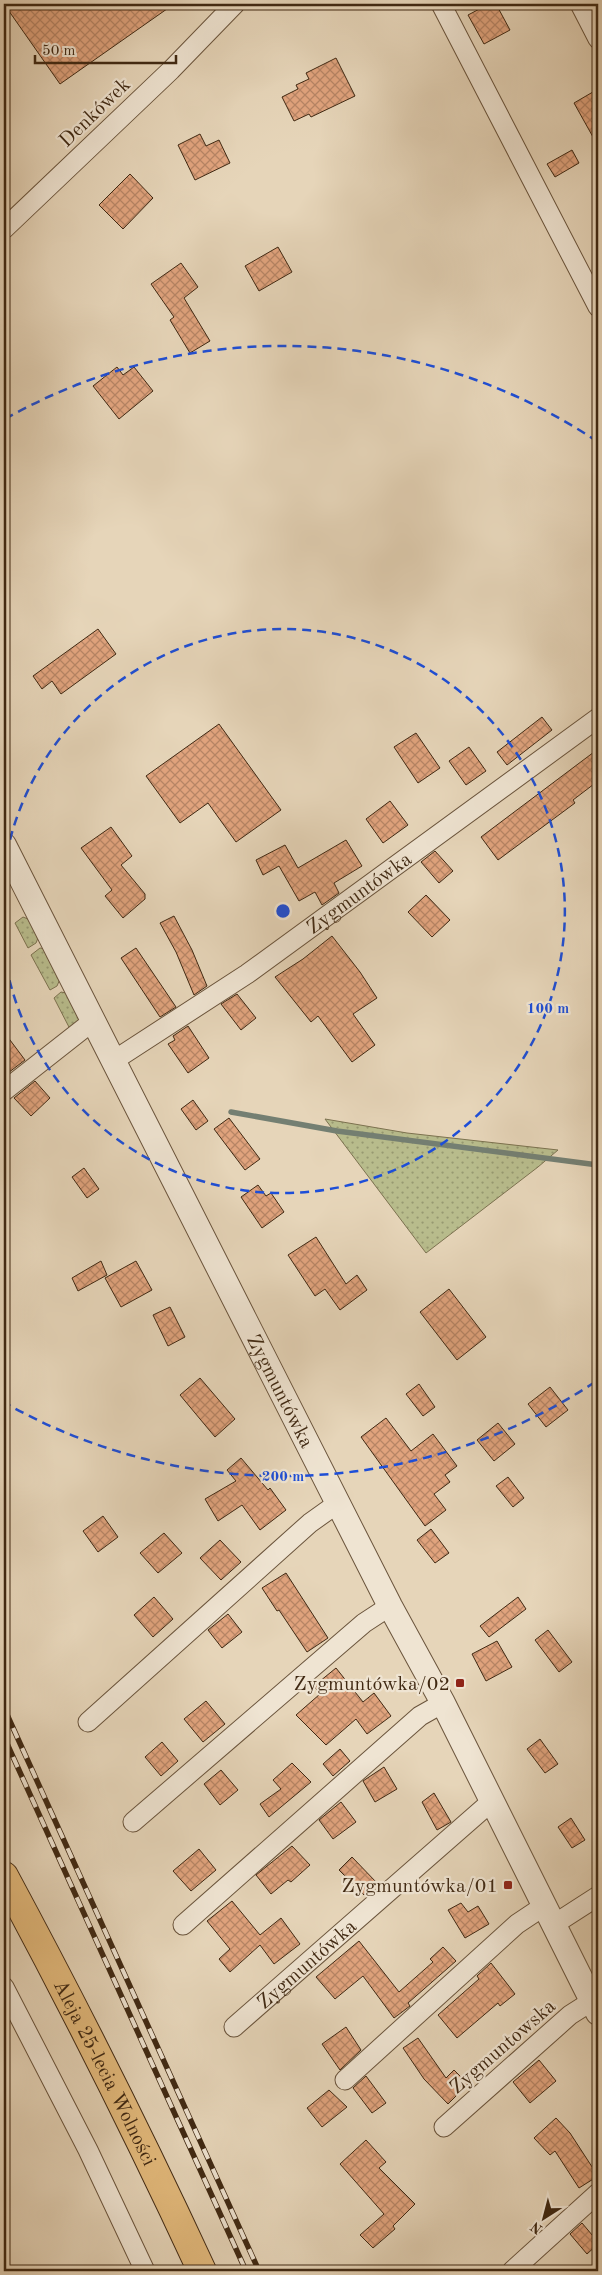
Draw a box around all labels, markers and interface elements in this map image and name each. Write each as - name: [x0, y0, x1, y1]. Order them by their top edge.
- scale bar: [35, 32, 176, 64]
- text: 50 m: [42, 44, 76, 59]
- street label: Denkówek: [56, 75, 135, 152]
- street label: Zygmuntówka: [304, 849, 416, 939]
- centre of rings: [274, 902, 292, 920]
- text: 100 m: [527, 1002, 569, 1017]
- street label: Zygmuntówka: [242, 1332, 316, 1452]
- text: 200 m: [262, 1470, 304, 1485]
- place label: Zygmuntówka/02: [294, 1675, 450, 1695]
- marker: Zygmuntówka/02: [454, 1677, 466, 1689]
- place label: Zygmuntówka/01: [342, 1877, 498, 1897]
- marker: Zygmuntówka/01: [502, 1879, 514, 1891]
- street label: Zygmuntówka: [254, 1917, 361, 2014]
- street label: Aleja 25-lecia Wolności: [49, 1977, 159, 2169]
- street label: Zygmuntowska: [447, 1996, 560, 2099]
- north arrow: [520, 2192, 570, 2242]
- text: N: [528, 2219, 545, 2237]

